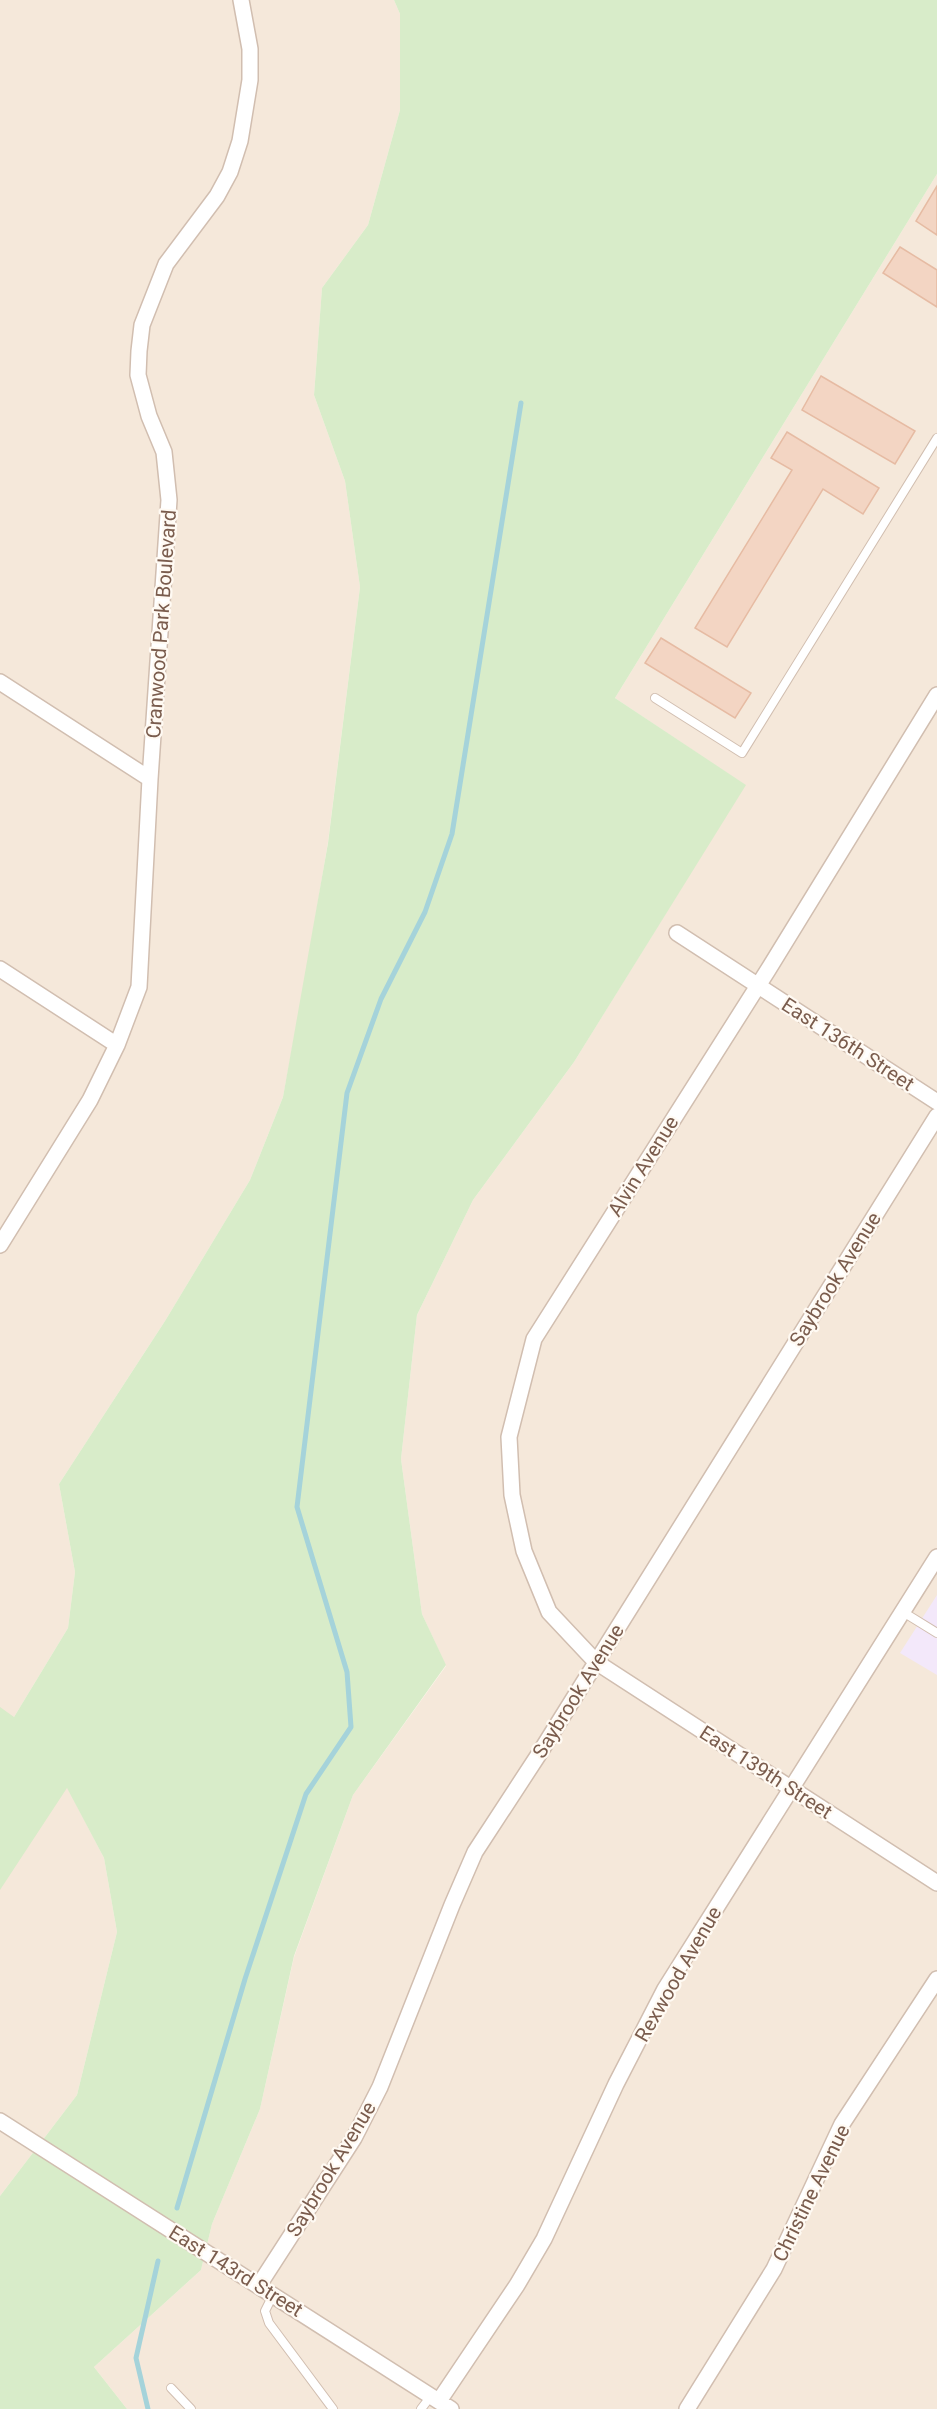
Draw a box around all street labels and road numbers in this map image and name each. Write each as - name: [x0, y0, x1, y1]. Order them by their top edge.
- street label: Cranwood Park Boulevard: [141, 509, 181, 739]
- street label: East 136th Street: [777, 992, 919, 1096]
- street label: Alvin Avenue: [603, 1111, 683, 1221]
- street label: Saybrook Avenue: [784, 1208, 886, 1350]
- street label: Saybrook Avenue: [527, 1620, 629, 1762]
- street label: East 139th Street: [695, 1720, 837, 1824]
- street label: Rexwood Avenue: [630, 1902, 726, 2046]
- street label: Saybrook Avenue: [281, 2097, 381, 2241]
- street label: Christine Avenue: [767, 2121, 855, 2265]
- street label: East 143rd Street: [165, 2220, 307, 2322]

